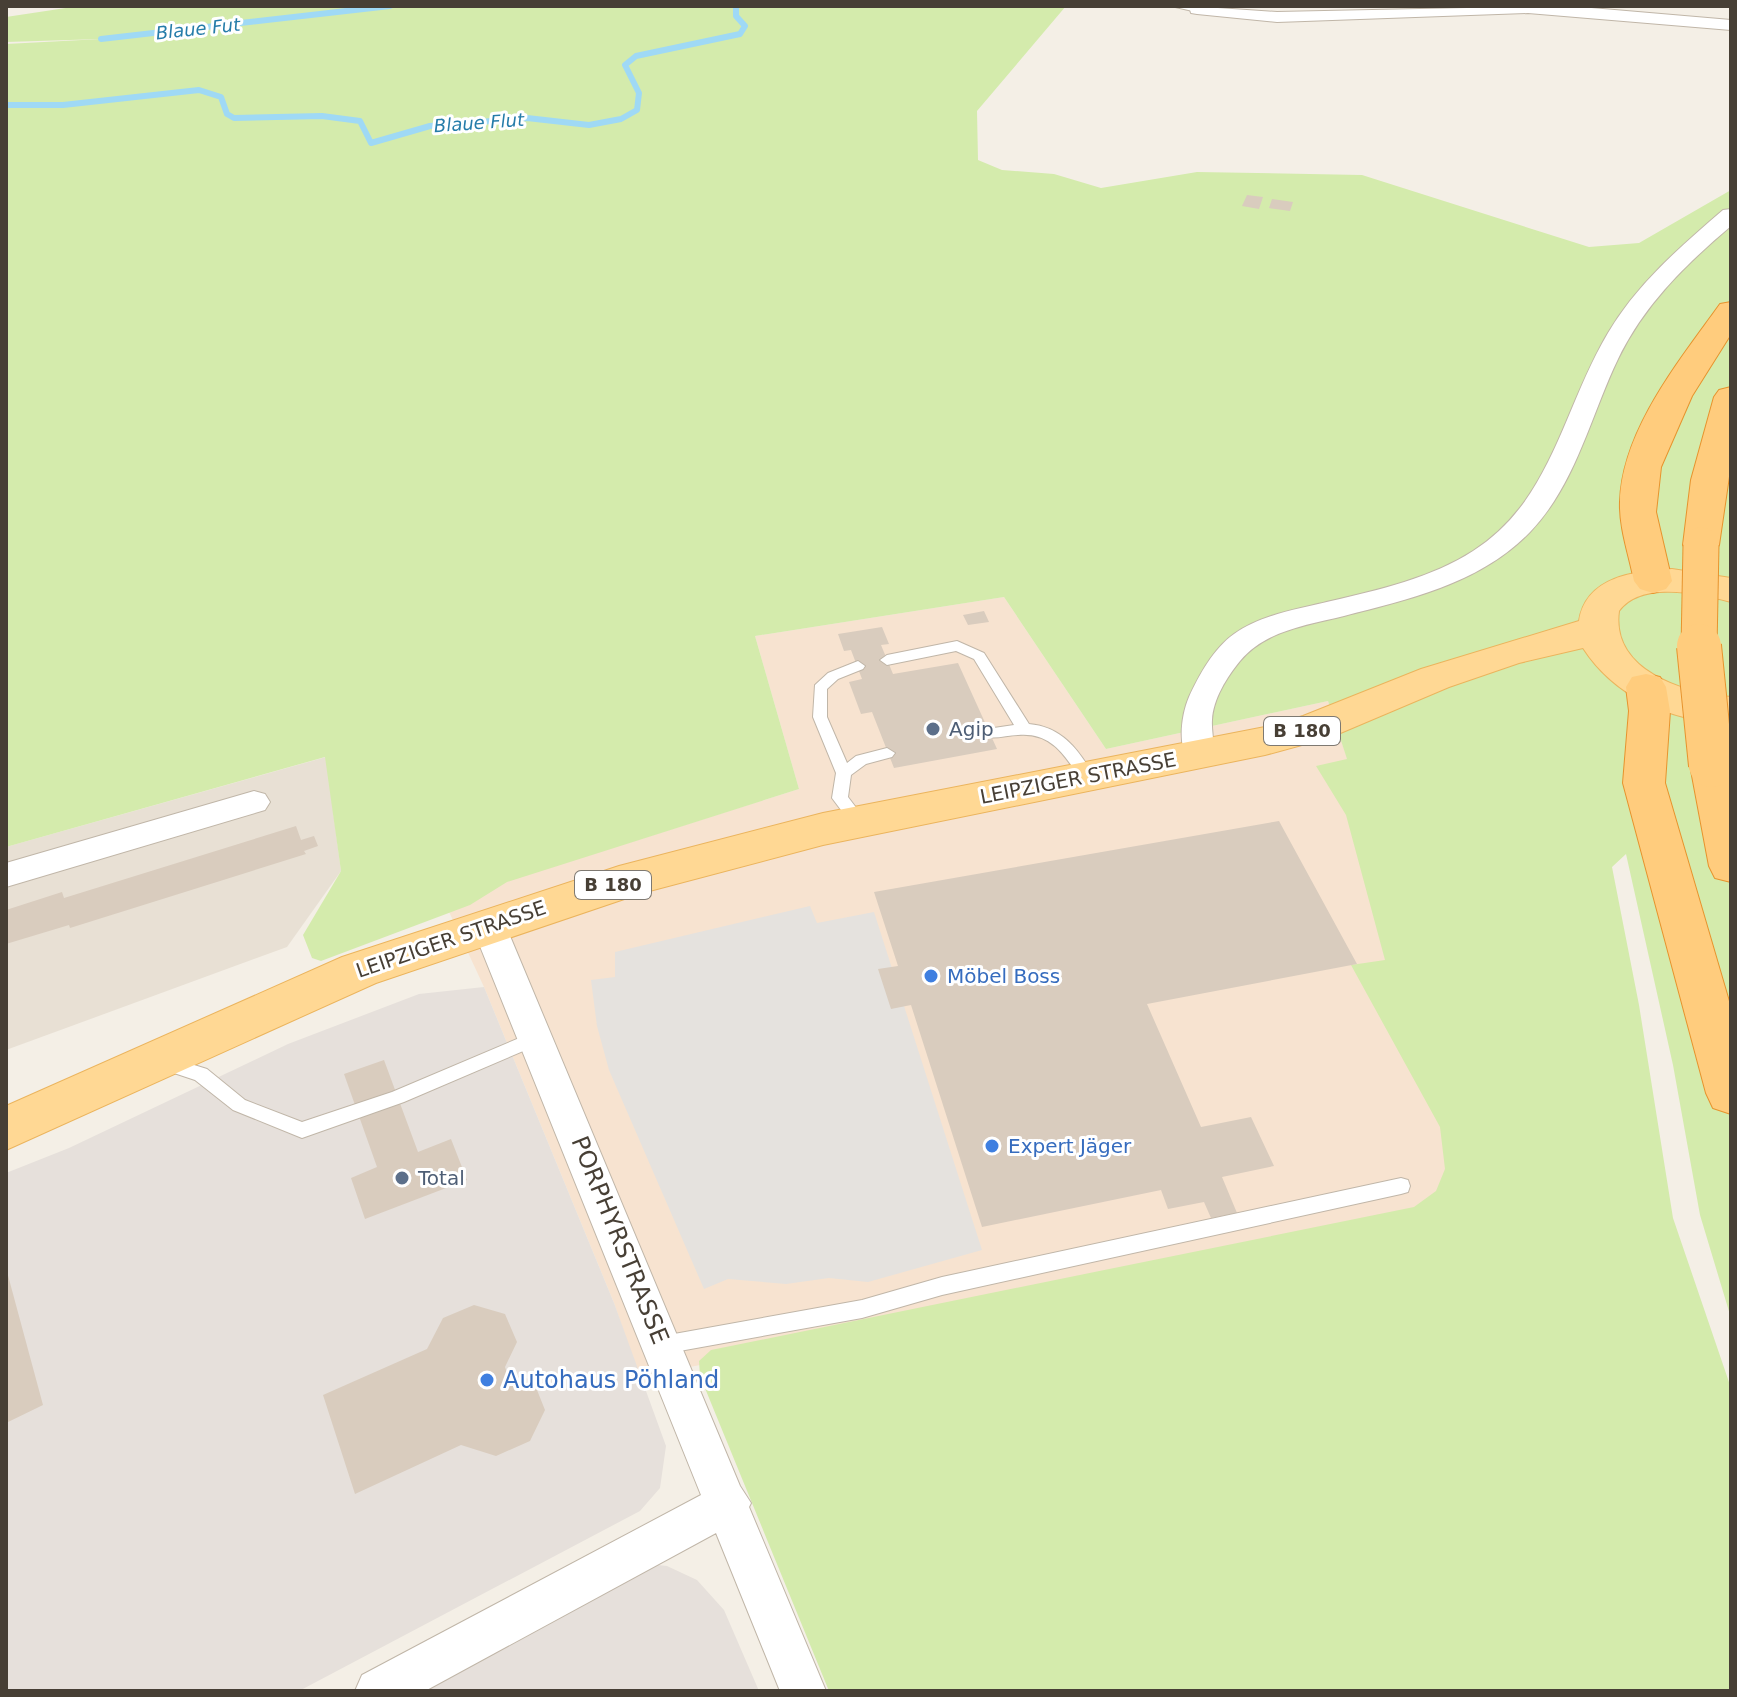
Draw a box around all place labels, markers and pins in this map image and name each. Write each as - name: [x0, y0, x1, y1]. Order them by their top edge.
- place label: Agip: [949, 717, 994, 741]
- marker: Agip: [924, 720, 942, 738]
- place label: Möbel Boss: [947, 964, 1060, 988]
- marker: Möbel Boss: [922, 967, 940, 985]
- place label: Expert Jäger: [1008, 1134, 1132, 1158]
- marker: Expert Jäger: [983, 1137, 1001, 1155]
- place label: Total: [417, 1166, 465, 1190]
- marker: Total: [393, 1169, 411, 1187]
- place label: Autohaus Pöhland: [503, 1366, 719, 1394]
- marker: Autohaus Pöhland: [478, 1371, 496, 1389]

